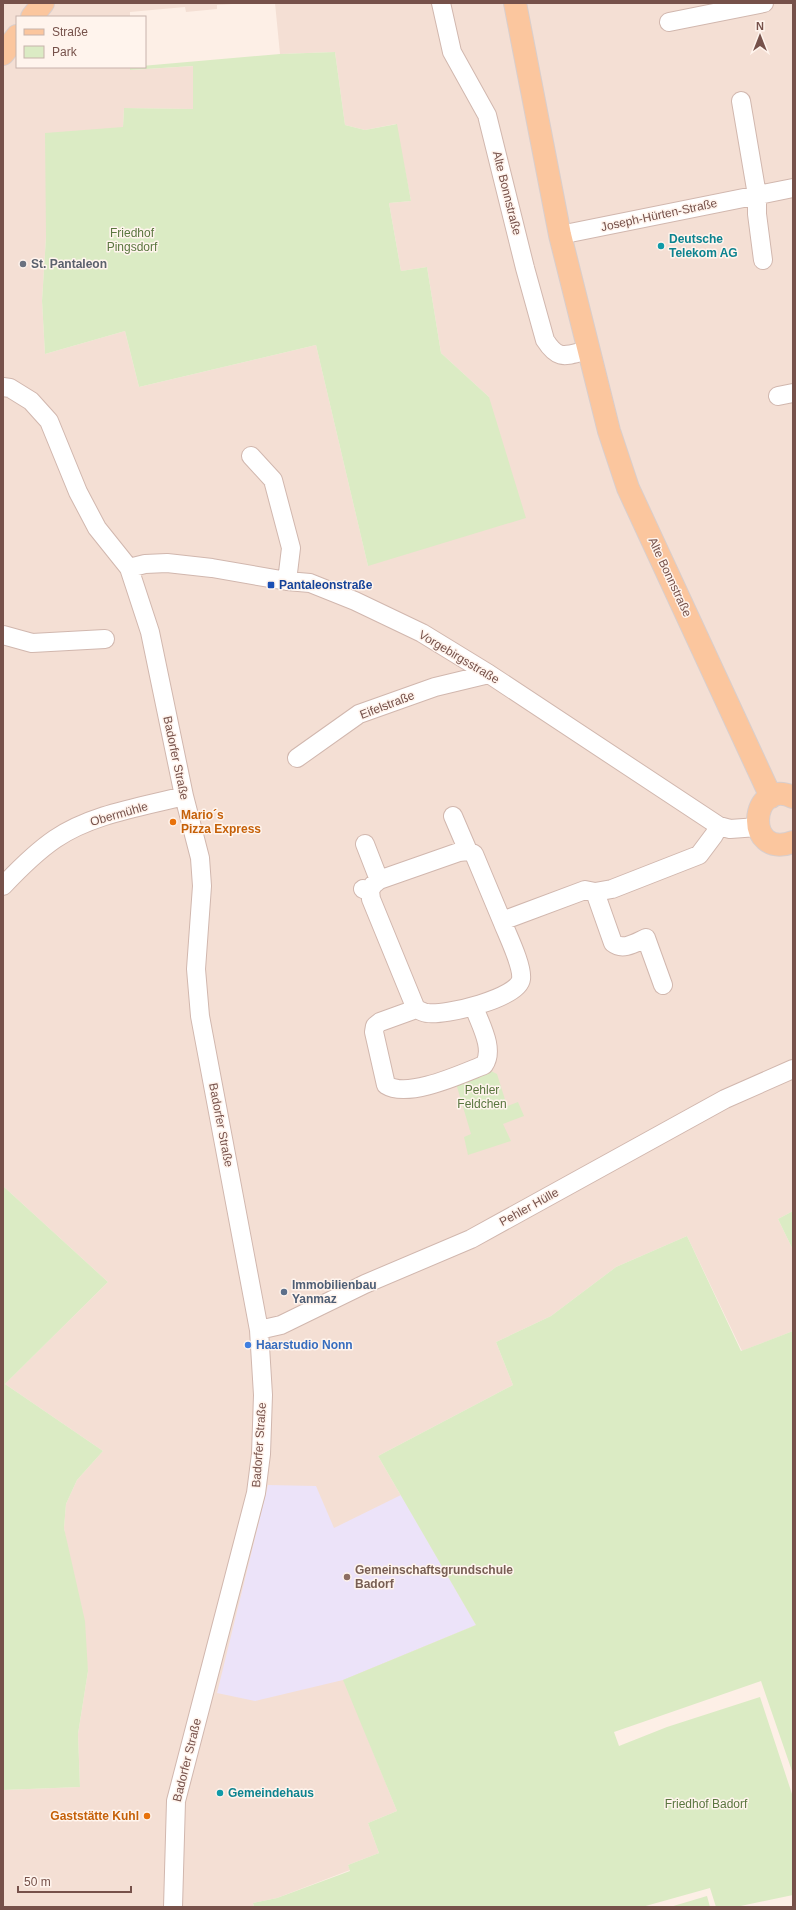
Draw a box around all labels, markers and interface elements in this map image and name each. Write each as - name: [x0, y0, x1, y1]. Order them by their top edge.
- legend: [16, 16, 146, 68]
- north arrow: [740, 16, 780, 56]
- text: N: [756, 20, 764, 32]
- text: Straße: [52, 25, 88, 39]
- text: Park: [52, 45, 78, 59]
- street label: Alte Bonnstraße: [490, 150, 524, 237]
- street label: Joseph-Hürten-Straße: [599, 196, 719, 234]
- park label: Friedhof Pingsdorf: [107, 226, 158, 254]
- place label: Deutsche Telekom AG: [669, 232, 738, 260]
- marker: Deutsche Telekom AG: [656, 241, 666, 251]
- place label: St. Pantaleon: [31, 257, 107, 271]
- marker: St. Pantaleon: [18, 259, 28, 269]
- street label: Alte Bonnstraße: [645, 535, 695, 619]
- place label: Pantaleonstraße: [279, 578, 373, 592]
- marker: Pantaleonstraße: [266, 580, 276, 590]
- street label: Vorgebirgsstraße: [416, 627, 502, 687]
- street label: Eifelstraße: [358, 688, 417, 722]
- street label: Badorfer Straße: [160, 715, 192, 802]
- street label: Obermühle: [89, 799, 150, 829]
- place label: Mario´s Pizza Express: [181, 808, 261, 836]
- marker: Mario´s Pizza Express: [168, 817, 178, 827]
- street label: Badorfer Straße: [206, 1082, 236, 1169]
- park label: Pehler Feldchen: [457, 1083, 507, 1111]
- street label: Pehler Hülle: [497, 1185, 561, 1229]
- place label: Immobilienbau Yanmaz: [292, 1278, 377, 1306]
- marker: Immobilienbau Yanmaz: [279, 1287, 289, 1297]
- place label: Haarstudio Nonn: [256, 1338, 353, 1352]
- marker: Haarstudio Nonn: [243, 1340, 253, 1350]
- street label: Badorfer Straße: [249, 1402, 269, 1488]
- place label: Gemeinschaftsgrundschule Badorf: [355, 1563, 513, 1591]
- marker: Gemeinschaftsgrundschule Badorf: [342, 1572, 352, 1582]
- street label: Badorfer Straße: [170, 1717, 204, 1803]
- place label: Gemeindehaus: [228, 1786, 314, 1800]
- marker: Gemeindehaus: [215, 1788, 225, 1798]
- park label: Friedhof Badorf: [665, 1797, 748, 1811]
- place label: Gaststätte Kuhl: [50, 1809, 139, 1823]
- marker: Gaststätte Kuhl: [142, 1811, 152, 1821]
- scale bar: [18, 1868, 131, 1894]
- text: 50 m: [24, 1875, 51, 1889]

